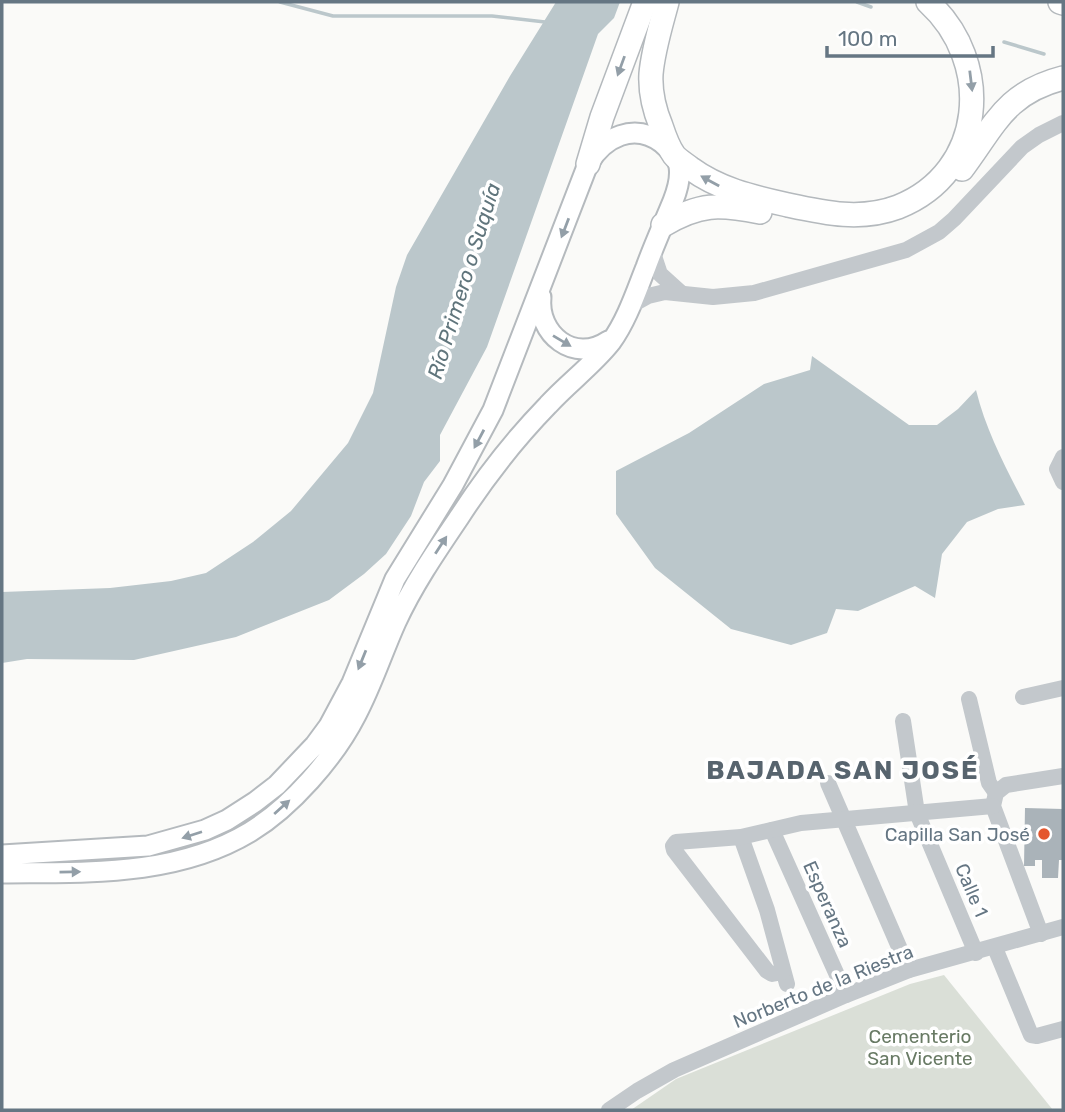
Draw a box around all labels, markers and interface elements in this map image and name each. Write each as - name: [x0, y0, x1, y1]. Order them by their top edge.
- scale bar: [827, 14, 993, 58]
- text: 100 m: [838, 26, 897, 51]
- one-way arrow: [615, 55, 626, 76]
- one-way arrow: [965, 70, 976, 92]
- one-way arrow: [701, 175, 720, 187]
- water label: Río Primero o Suquía: [422, 180, 505, 382]
- one-way arrow: [559, 218, 570, 239]
- one-way arrow: [553, 335, 572, 348]
- one-way arrow: [473, 429, 485, 449]
- one-way arrow: [434, 535, 447, 554]
- one-way arrow: [356, 649, 367, 670]
- district label: BAJADA SAN JOSÉ: [706, 755, 980, 786]
- one-way arrow: [273, 799, 291, 815]
- place label: Capilla San José: [885, 823, 1030, 846]
- marker: Capilla San José: [1036, 826, 1052, 842]
- one-way arrow: [181, 830, 202, 841]
- street label: Esperanza: [798, 857, 857, 951]
- street label: Calle 1: [950, 860, 993, 920]
- one-way arrow: [59, 866, 81, 878]
- street label: Norberto de la Riestra: [730, 940, 917, 1033]
- park label: Cementerio San Vicente: [867, 1025, 973, 1070]

